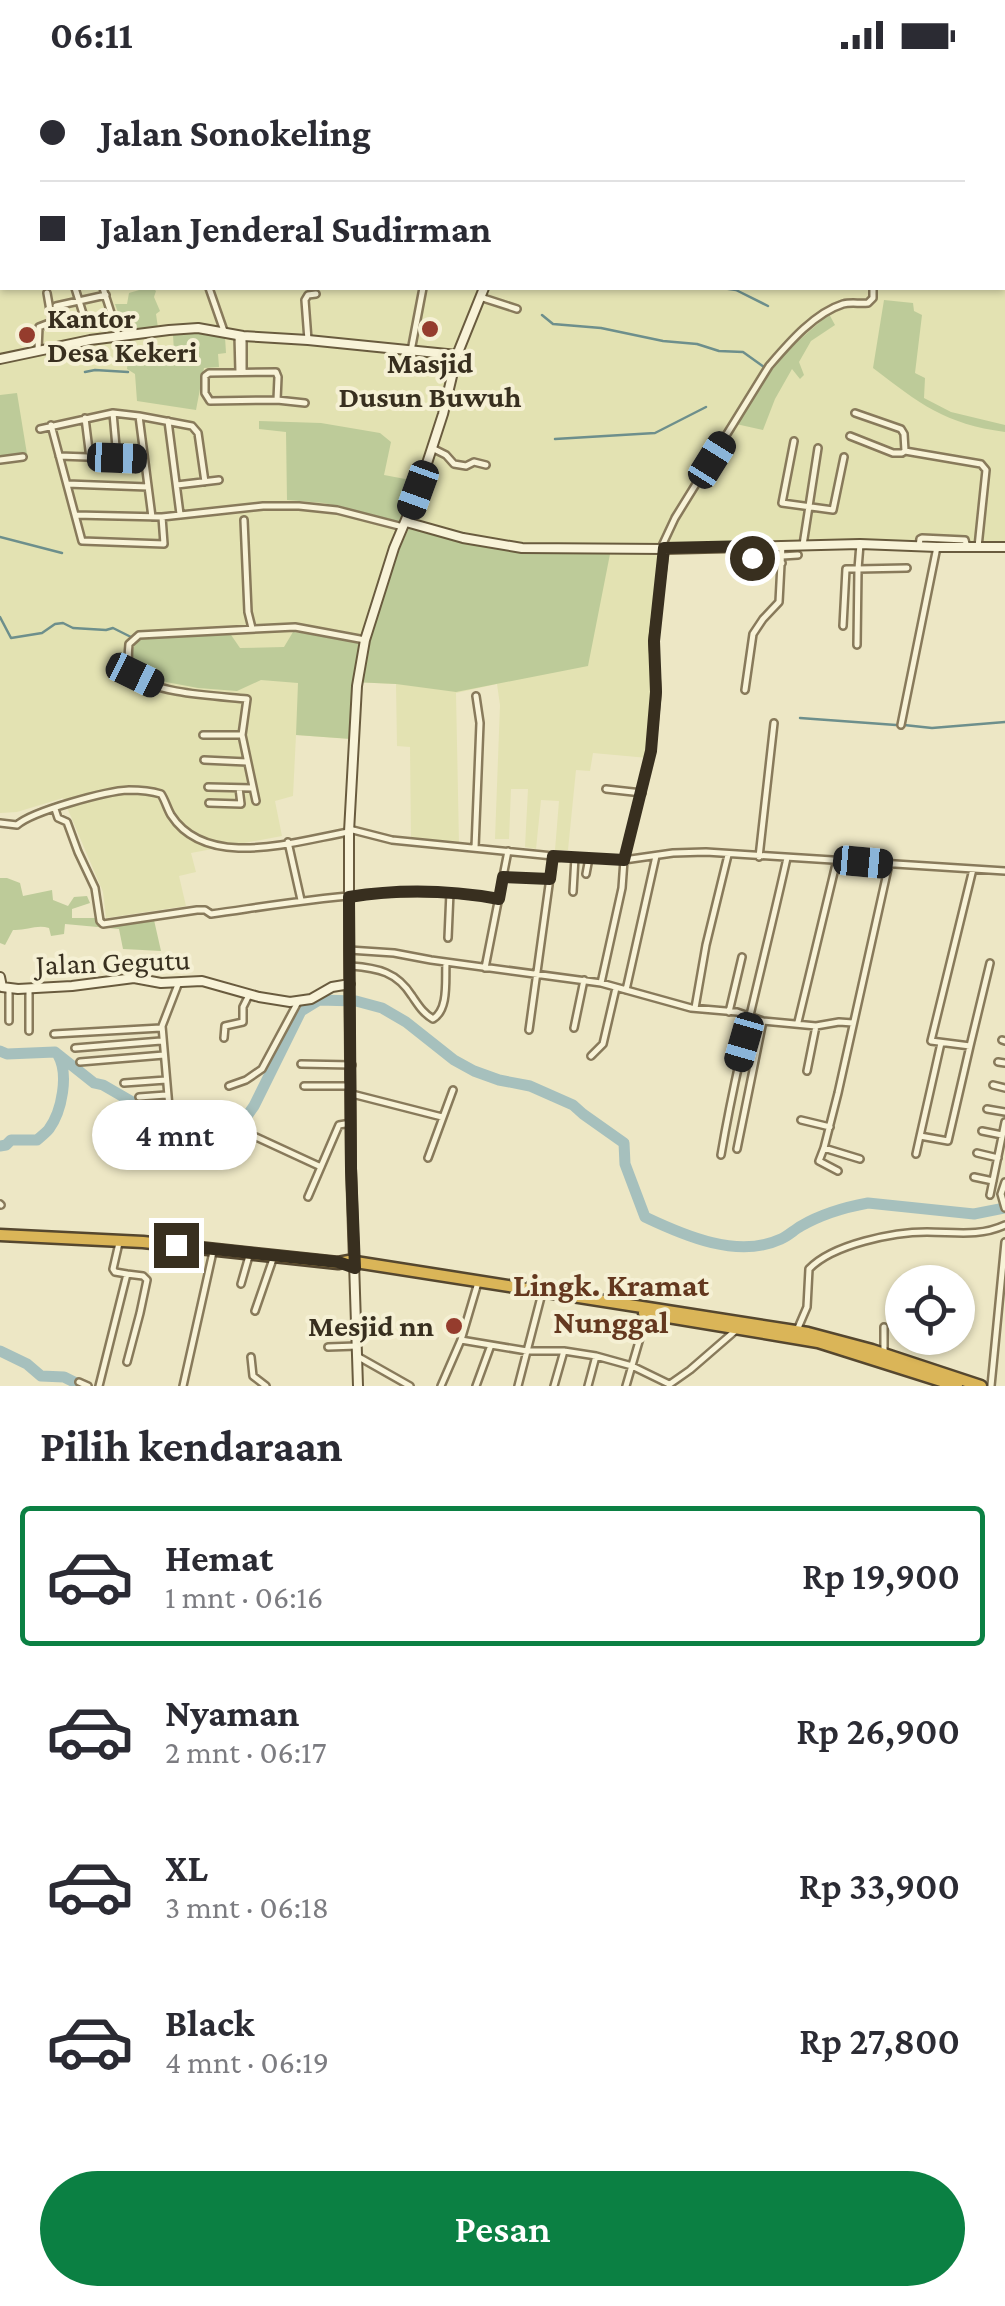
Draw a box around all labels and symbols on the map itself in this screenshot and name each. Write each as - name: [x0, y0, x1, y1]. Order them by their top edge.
- place label: Kantor Desa Kekeri: [47, 301, 198, 368]
- marker: Masjid Dusun Buwuh: [419, 318, 441, 340]
- marker: Kantor Desa Kekeri: [16, 324, 38, 346]
- place label: Masjid Dusun Buwuh: [339, 346, 521, 413]
- car: [683, 427, 741, 493]
- car: [86, 442, 148, 474]
- car: [394, 457, 442, 523]
- route start: [730, 536, 775, 581]
- car: [101, 648, 169, 702]
- car: [832, 844, 894, 880]
- street label: Jalan Gegutu: [32, 942, 191, 982]
- car: [721, 1009, 767, 1075]
- callout: 4 mnt: [94, 1100, 258, 1170]
- route end: [154, 1223, 199, 1268]
- district label: Lingk. Kramat Nunggal: [513, 1267, 710, 1340]
- place label: Mesjid nn: [308, 1309, 434, 1343]
- marker: Mesjid nn: [443, 1315, 465, 1337]

